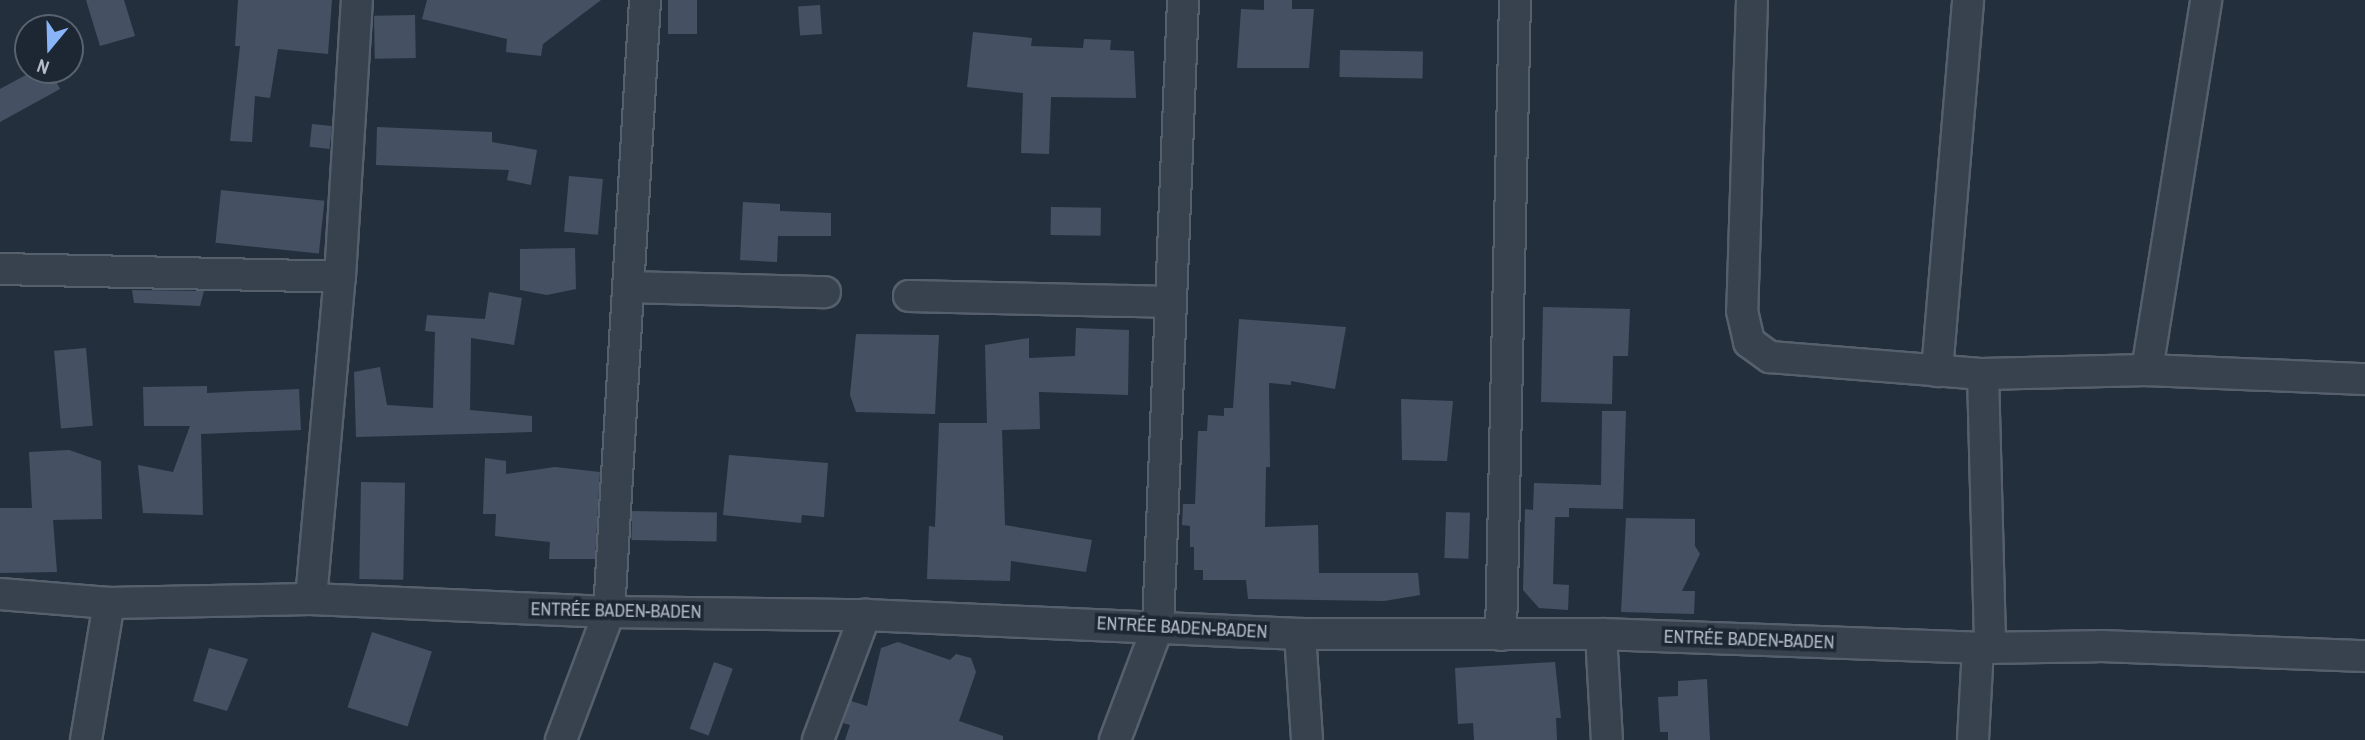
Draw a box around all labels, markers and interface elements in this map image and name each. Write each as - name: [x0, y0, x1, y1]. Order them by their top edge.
- north arrow: [14, 14, 84, 84]
- text: N: [33, 53, 52, 81]
- street label: ENTRÉE BADEN-BADEN: [531, 599, 701, 623]
- street label: ENTRÉE BADEN-BADEN: [1096, 613, 1268, 643]
- street label: ENTRÉE BADEN-BADEN: [1663, 626, 1835, 654]

